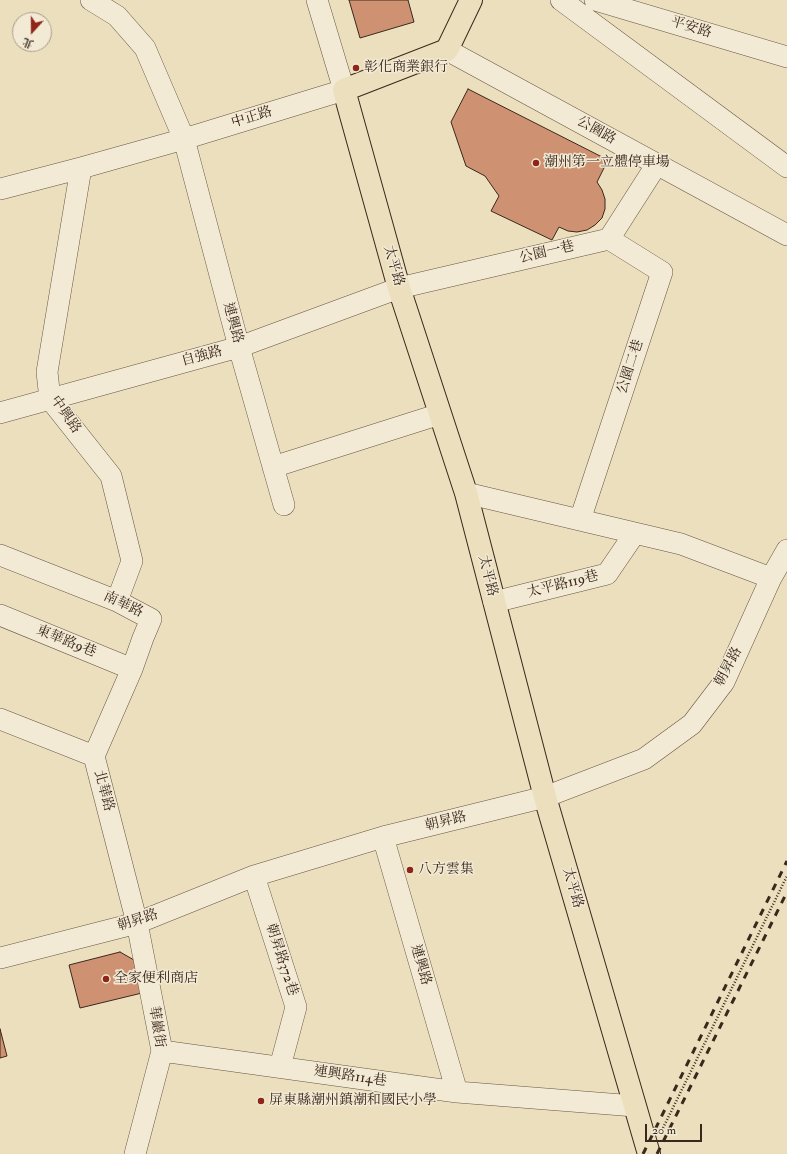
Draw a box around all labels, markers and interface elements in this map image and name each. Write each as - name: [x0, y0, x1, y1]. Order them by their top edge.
- north arrow: [12, 12, 52, 52]
- street label: 平安路: [668, 14, 714, 42]
- text: 北: [20, 35, 35, 51]
- place label: 彰化商業銀行: [364, 60, 448, 76]
- marker: 彰化商業銀行: [351, 63, 361, 73]
- street label: 中正路: [229, 104, 275, 132]
- street label: 公園路: [574, 113, 618, 149]
- place label: 潮州第一立體停車場: [544, 155, 670, 171]
- marker: 潮州第一立體停車場: [531, 158, 541, 168]
- street label: 公園一巷: [518, 239, 576, 267]
- street label: 太平路: [379, 243, 407, 289]
- street label: 連興路: [218, 301, 246, 345]
- street label: 公園二巷: [614, 338, 648, 396]
- street label: 自強路: [180, 343, 224, 371]
- street label: 中興路: [46, 393, 84, 437]
- street label: 太平路: [474, 554, 500, 598]
- street label: 太平路119巷: [525, 568, 601, 602]
- street label: 南華路: [100, 589, 146, 621]
- street label: 東華路9巷: [34, 622, 98, 662]
- street label: 朝昇路: [712, 645, 746, 689]
- street label: 北華路: [89, 769, 117, 813]
- street label: 朝昇路: [424, 809, 468, 835]
- place label: 八方雲集: [418, 862, 474, 878]
- marker: 八方雲集: [405, 865, 415, 875]
- street label: 太平路: [558, 865, 586, 911]
- street label: 朝昇路: [115, 907, 161, 935]
- street label: 朝昇路372巷: [261, 922, 301, 998]
- street label: 連興路: [406, 942, 434, 988]
- place label: 全家便利商店: [114, 971, 198, 987]
- marker: 全家便利商店: [101, 974, 111, 984]
- street label: 華巖街: [144, 1005, 168, 1049]
- street label: 連興路114巷: [312, 1064, 388, 1090]
- place label: 屏東縣潮州鎮潮和國民小學: [269, 1093, 437, 1109]
- marker: 屏東縣潮州鎮潮和國民小學: [256, 1096, 266, 1106]
- scale bar: [647, 1116, 704, 1142]
- text: 20 m: [652, 1123, 676, 1138]

